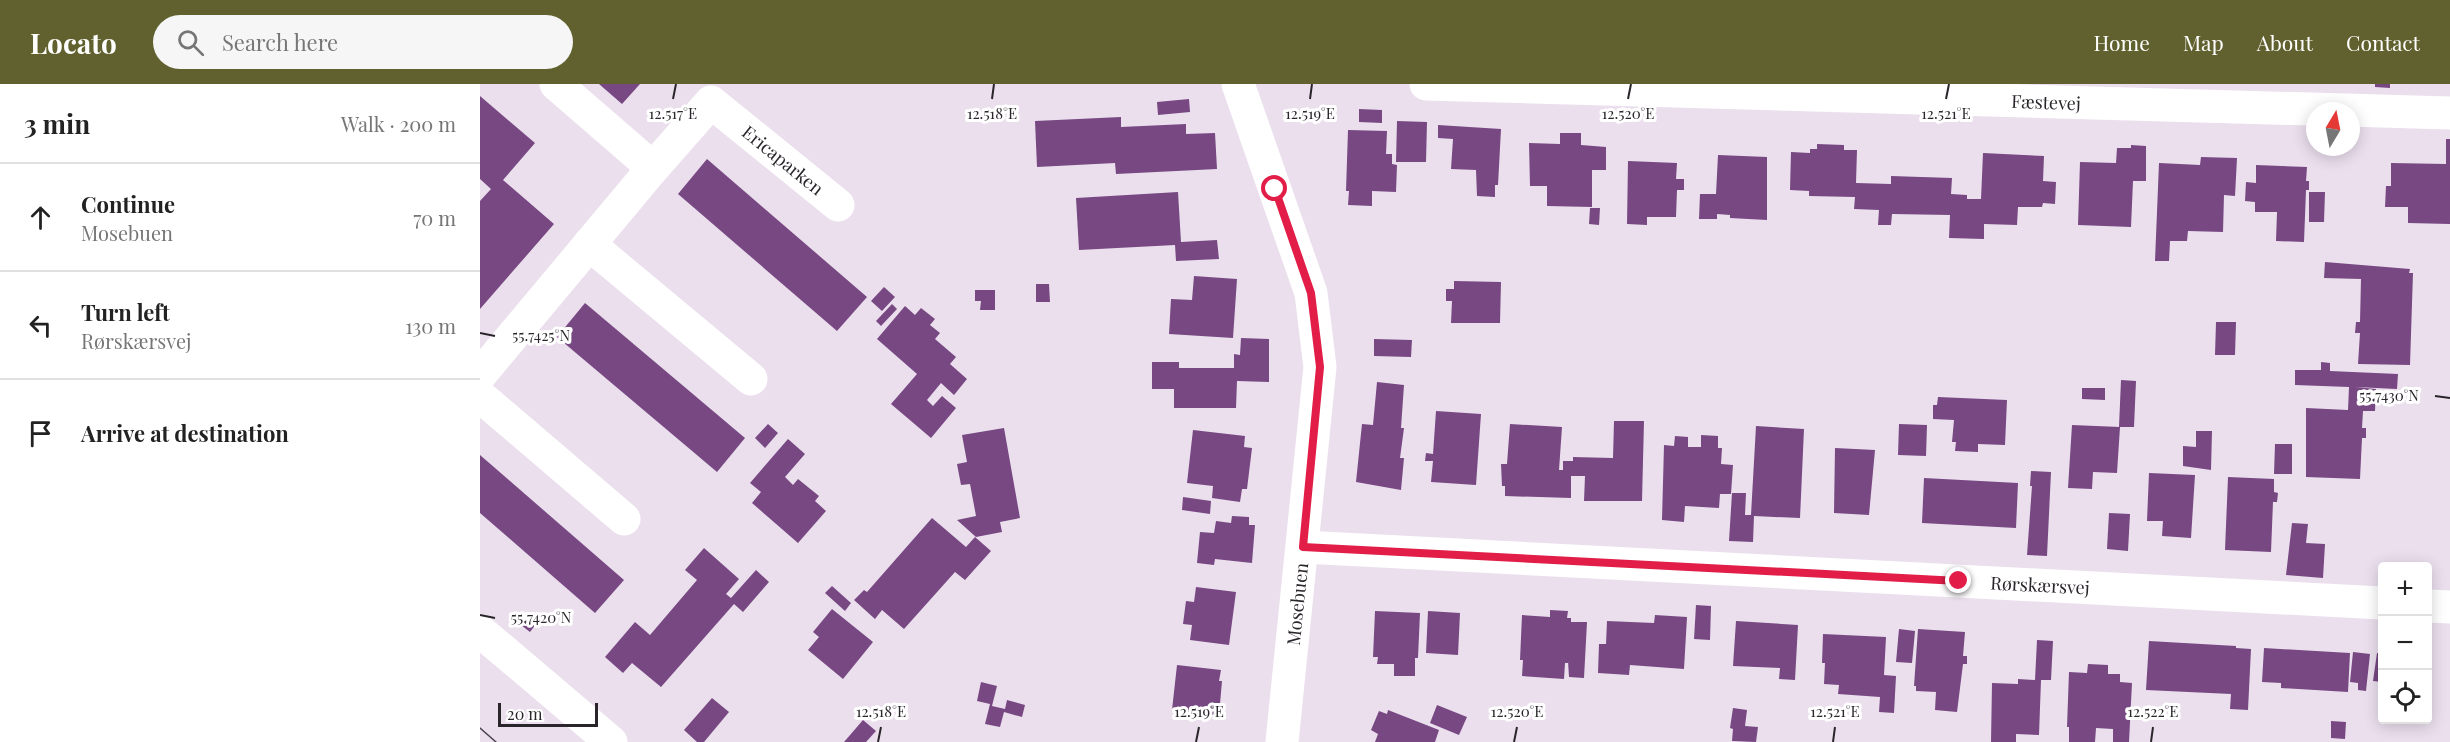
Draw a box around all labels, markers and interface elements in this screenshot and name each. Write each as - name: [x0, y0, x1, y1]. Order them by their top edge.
- search box: [153, 15, 573, 69]
- text: Locato: [30, 24, 117, 61]
- icon: search: [174, 26, 207, 59]
- text: Search here: [222, 27, 338, 57]
- text: Home: [2094, 28, 2150, 56]
- text: Map: [2183, 28, 2224, 56]
- text: About: [2257, 28, 2313, 56]
- text: Contact: [2346, 28, 2420, 56]
- street label: Fæstevej: [2011, 89, 2081, 115]
- north arrow: [2306, 102, 2360, 156]
- text: 12.517°E: [649, 103, 697, 123]
- text: 12.518°E: [967, 103, 1017, 123]
- text: 12.519°E: [1285, 103, 1335, 123]
- text: 12.520°E: [1602, 103, 1654, 123]
- text: 12.521°E: [1921, 103, 1971, 123]
- text: 3 min: [24, 106, 90, 141]
- text: Walk · 200 m: [341, 110, 456, 137]
- street label: Ericaparken: [737, 120, 829, 200]
- route start: [1261, 175, 1287, 201]
- text: Continue: [81, 189, 175, 219]
- icon: ahead: [24, 201, 57, 234]
- text: 70 m: [413, 204, 456, 231]
- text: Mosebuen: [81, 219, 173, 246]
- text: Turn left: [81, 297, 170, 327]
- icon: left: [24, 309, 57, 342]
- text: 130 m: [405, 312, 456, 339]
- text: 55.7425°N: [512, 325, 570, 345]
- text: Rørskærsvej: [81, 327, 191, 354]
- text: 55.7430°N: [2359, 385, 2419, 405]
- icon: arrive: [24, 417, 57, 450]
- text: Arrive at destination: [81, 418, 289, 448]
- street label: Mosebuen: [1281, 561, 1313, 646]
- map controls: [2378, 562, 2432, 724]
- button: +: [2378, 562, 2432, 616]
- route end: [1945, 567, 1971, 593]
- street label: Rørskærsvej: [1990, 570, 2090, 600]
- text: 55.7420°N: [511, 607, 572, 627]
- button: −: [2378, 616, 2432, 670]
- button: locate: [2378, 670, 2432, 724]
- scale bar: [498, 700, 598, 728]
- text: 12.518°E: [856, 701, 906, 721]
- text: 12.519°E: [1174, 701, 1224, 721]
- text: 12.520°E: [1491, 701, 1543, 721]
- text: 12.521°E: [1810, 701, 1860, 721]
- text: 12.522°E: [2128, 701, 2178, 721]
- text: 20 m: [507, 703, 542, 724]

